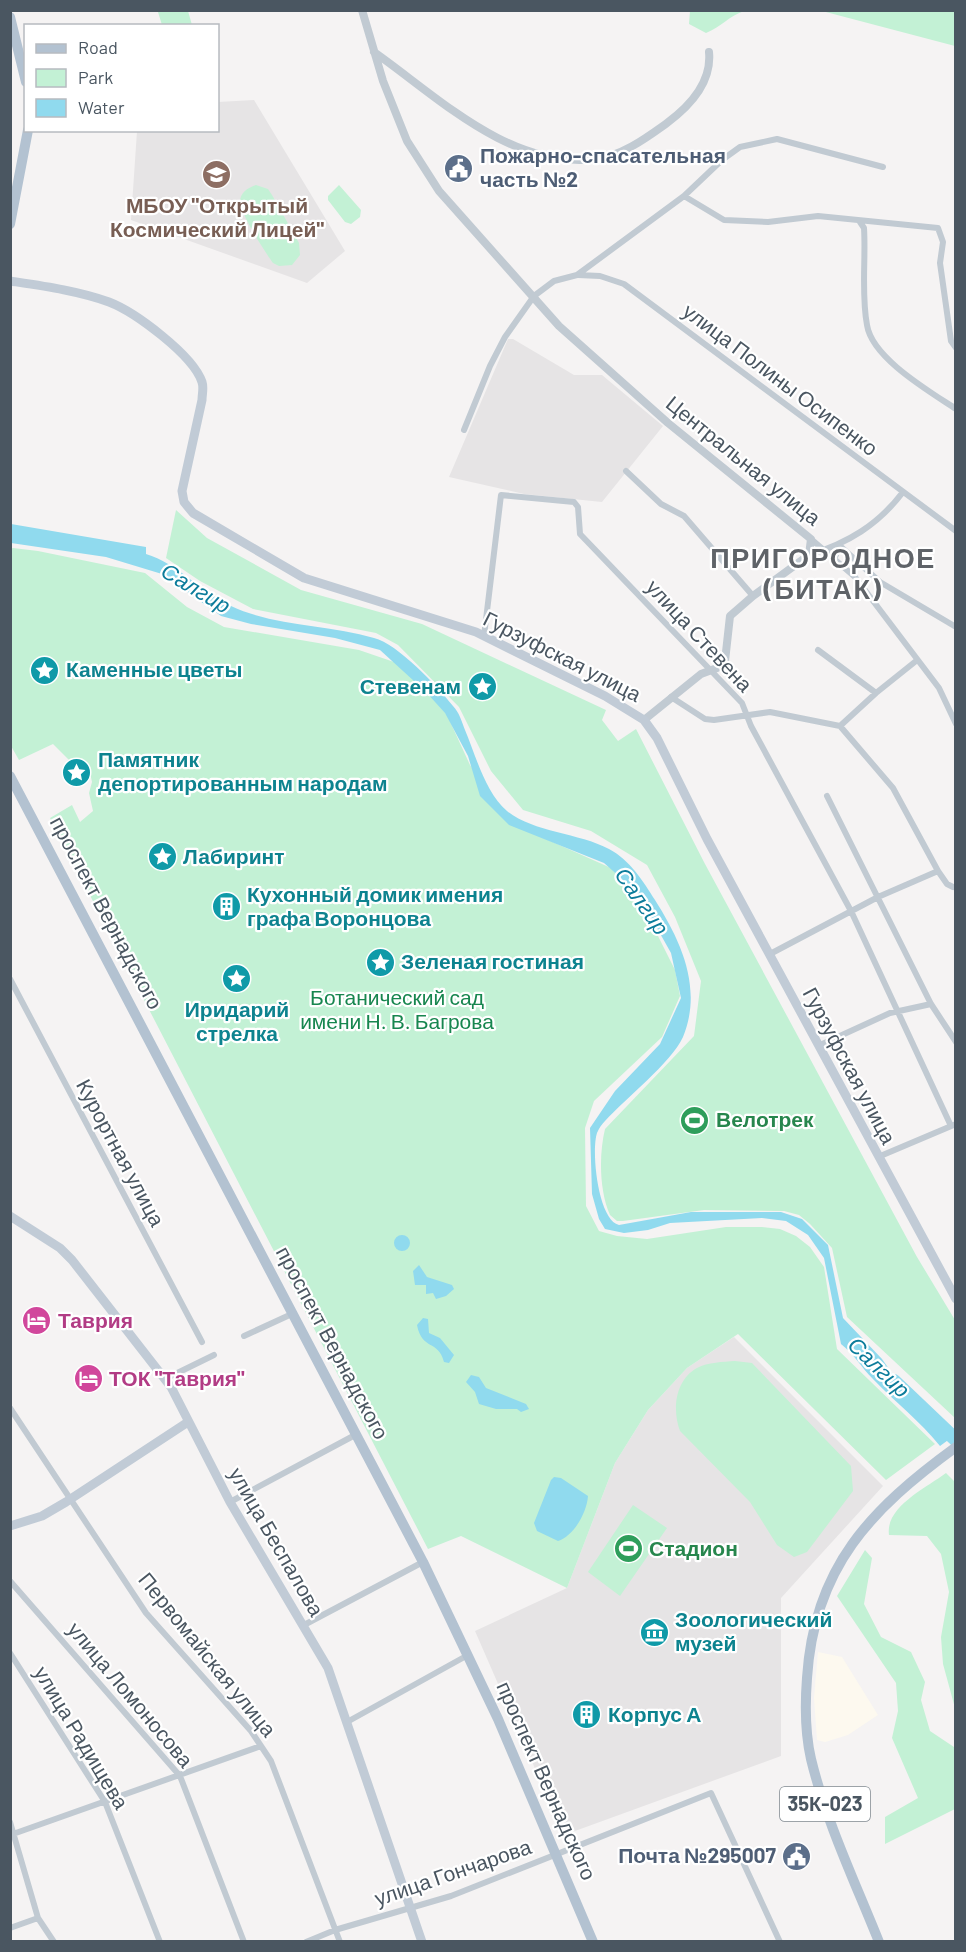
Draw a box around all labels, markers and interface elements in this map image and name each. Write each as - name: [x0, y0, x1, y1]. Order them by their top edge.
- legend: [24, 24, 219, 132]
- text: Road: [78, 36, 118, 58]
- text: Park: [78, 66, 113, 88]
- text: Water: [78, 96, 125, 118]
- place label: Пожарно-спасательная часть №2: [480, 142, 726, 191]
- public building icon: Пожарно-спасательная часть №2: [443, 152, 475, 184]
- school or university icon: МБОУ "Открытый Космический Лицей": [201, 159, 233, 191]
- place label: МБОУ "Открытый Космический Лицей": [110, 192, 324, 241]
- street label: улица Полины Осипенко: [679, 297, 883, 460]
- street label: Центральная улица: [662, 390, 826, 530]
- district label: ПРИГОРОДНОЕ (БИТАК): [710, 541, 936, 604]
- water label: Салгир: [157, 556, 236, 619]
- street label: улица Стевена: [642, 574, 759, 696]
- street label: Гурзуфская улица: [480, 605, 646, 706]
- place icon: Каменные цветы: [29, 654, 61, 686]
- place label: Каменные цветы: [66, 656, 242, 681]
- place icon: Стевенам: [466, 671, 498, 703]
- place label: Стевенам: [360, 673, 461, 698]
- place label: Памятник депортированным народам: [98, 746, 388, 795]
- place icon: Памятник депортированным народам: [61, 756, 93, 788]
- street label: проспект Вернадского: [46, 812, 169, 1013]
- place icon: Лабиринт: [146, 841, 178, 873]
- place label: Лабиринт: [183, 843, 285, 868]
- water label: Салгир: [610, 862, 675, 940]
- place label: Кухонный домик имения графа Воронцова: [247, 881, 503, 930]
- building icon: Кухонный домик имения графа Воронцова: [210, 891, 242, 923]
- place icon: Зеленая гостиная: [364, 946, 396, 978]
- place label: Зеленая гостиная: [401, 948, 584, 973]
- place icon: Иридарий стрелка: [221, 963, 253, 995]
- street label: Гурзуфская улица: [799, 983, 902, 1148]
- park label: Ботанический сад имени Н. В. Багрова: [300, 984, 494, 1033]
- place label: Иридарий стрелка: [185, 996, 289, 1045]
- street label: Курортная улица: [72, 1074, 171, 1231]
- sports icon: Велотрек: [679, 1104, 711, 1136]
- place label: Велотрек: [716, 1106, 814, 1131]
- street label: проспект Вернадского: [272, 1242, 395, 1443]
- hotel icon: Таврия: [21, 1305, 53, 1337]
- place label: Таврия: [58, 1307, 133, 1332]
- water label: Салгир: [843, 1331, 916, 1403]
- hotel icon: ТОК "Таврия": [72, 1363, 104, 1395]
- place label: ТОК "Таврия": [109, 1365, 245, 1390]
- street label: улица Беспалова: [225, 1462, 330, 1620]
- sports icon: Стадион: [612, 1533, 644, 1565]
- place label: Стадион: [649, 1535, 738, 1560]
- street label: Первомайская улица: [134, 1567, 282, 1741]
- place label: Зоологический музей: [675, 1606, 832, 1655]
- street label: улица Ломоносова: [63, 1616, 199, 1772]
- museum icon: Зоологический музей: [638, 1616, 670, 1648]
- street label: улица Радищева: [30, 1661, 135, 1813]
- street label: проспект Вернадского: [492, 1677, 602, 1884]
- building icon: Корпус А: [571, 1699, 603, 1731]
- place label: Корпус А: [608, 1701, 701, 1726]
- road number: 35К-023: [780, 1787, 870, 1821]
- street label: улица Гончарова: [371, 1833, 534, 1910]
- public building icon: Почта №295007: [781, 1840, 813, 1872]
- place label: Почта №295007: [618, 1842, 777, 1867]

